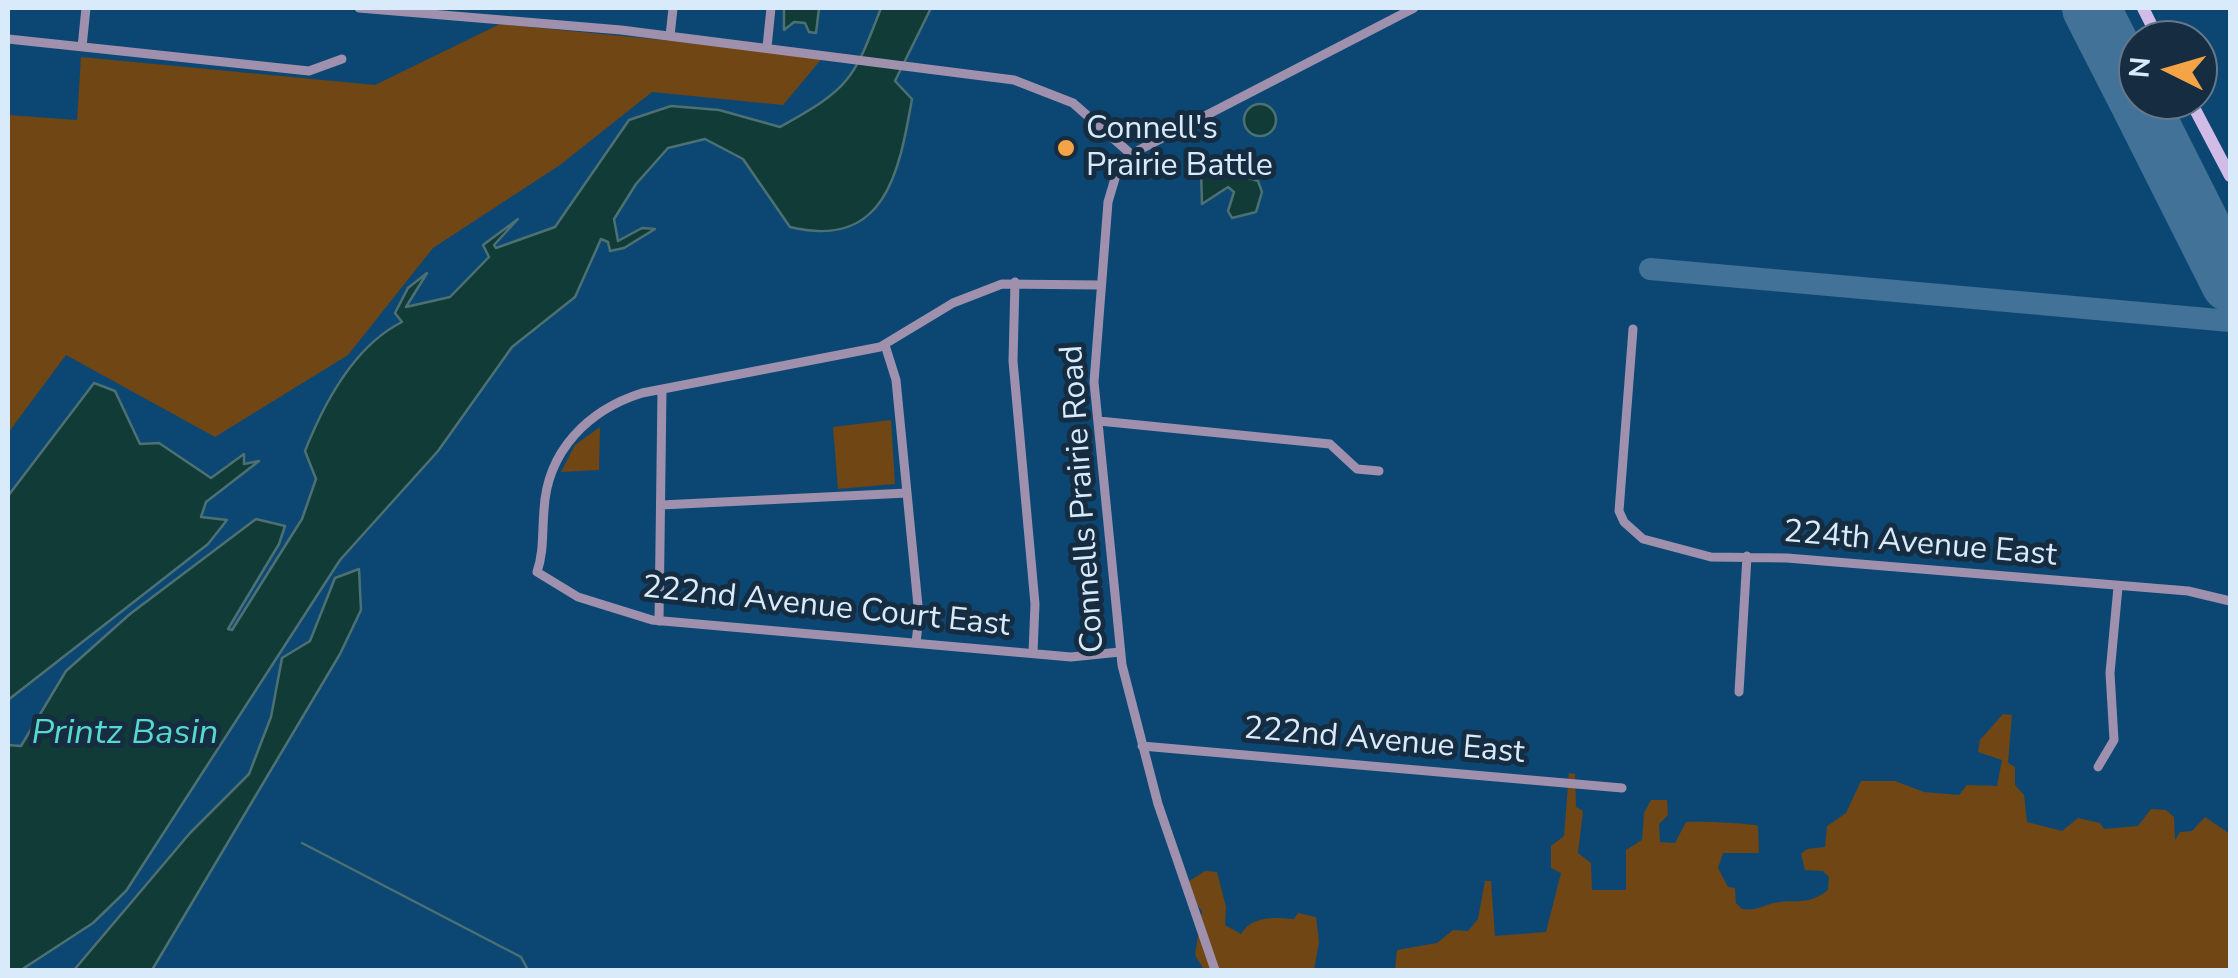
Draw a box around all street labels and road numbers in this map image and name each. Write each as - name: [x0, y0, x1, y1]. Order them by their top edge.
- street label: Connells Prairie Road: [1054, 344, 1114, 654]
- street label: 224th Avenue East: [1782, 514, 2058, 576]
- street label: 222nd Avenue Court East: [640, 570, 1012, 646]
- street label: 222nd Avenue East: [1242, 711, 1526, 773]

